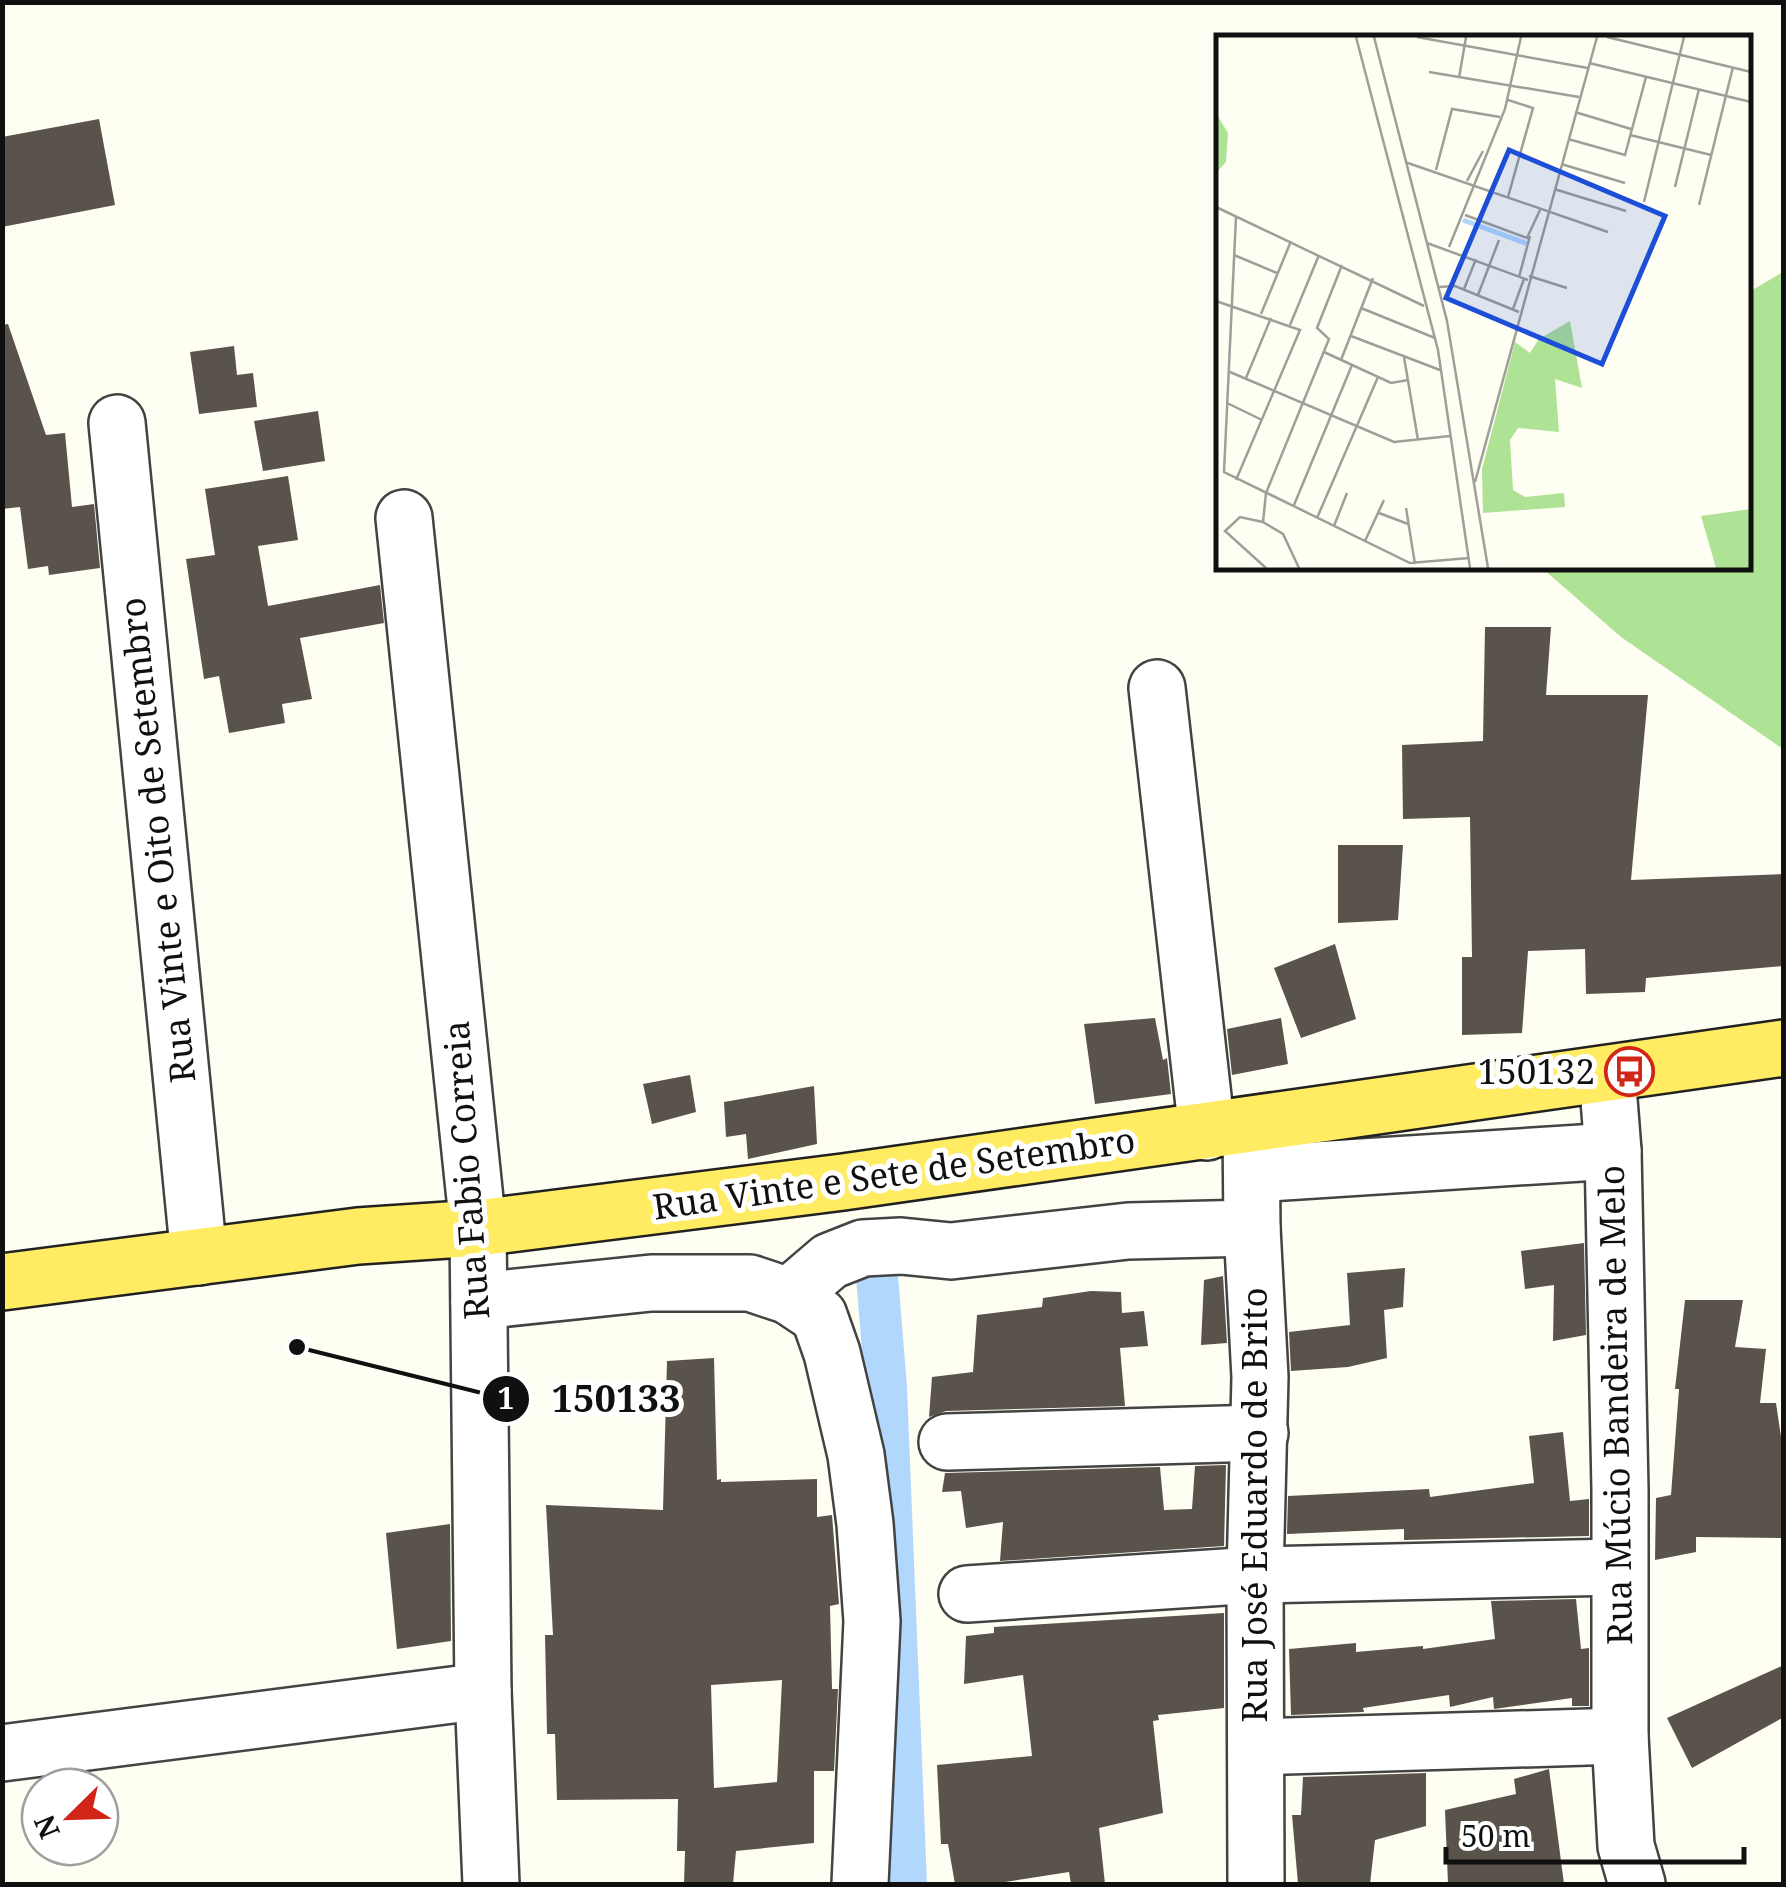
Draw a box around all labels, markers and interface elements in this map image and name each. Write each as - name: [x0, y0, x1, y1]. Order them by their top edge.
- inset map: [1216, 35, 1751, 570]
- street label: Rua Vinte e Oito de Setembro: [108, 595, 205, 1085]
- street label: Rua Fabio Correia: [432, 1019, 499, 1321]
- bus stop icon: 150132: [1604, 1046, 1656, 1098]
- place label: 150132: [1478, 1047, 1595, 1094]
- street label: Rua Vinte e Sete de Setembro: [650, 1115, 1138, 1230]
- street label: Rua Múcio Bandeira de Melo: [1587, 1165, 1642, 1645]
- street label: Rua José Eduardo de Brito: [1230, 1287, 1277, 1723]
- callout: 150133: [481, 1365, 700, 1433]
- text: 150133: [552, 1371, 680, 1423]
- text: 1: [498, 1377, 514, 1418]
- north arrow: [20, 1767, 120, 1867]
- scale bar: [1446, 1802, 1744, 1864]
- text: N: [24, 1810, 68, 1845]
- text: 50 m: [1461, 1815, 1531, 1856]

